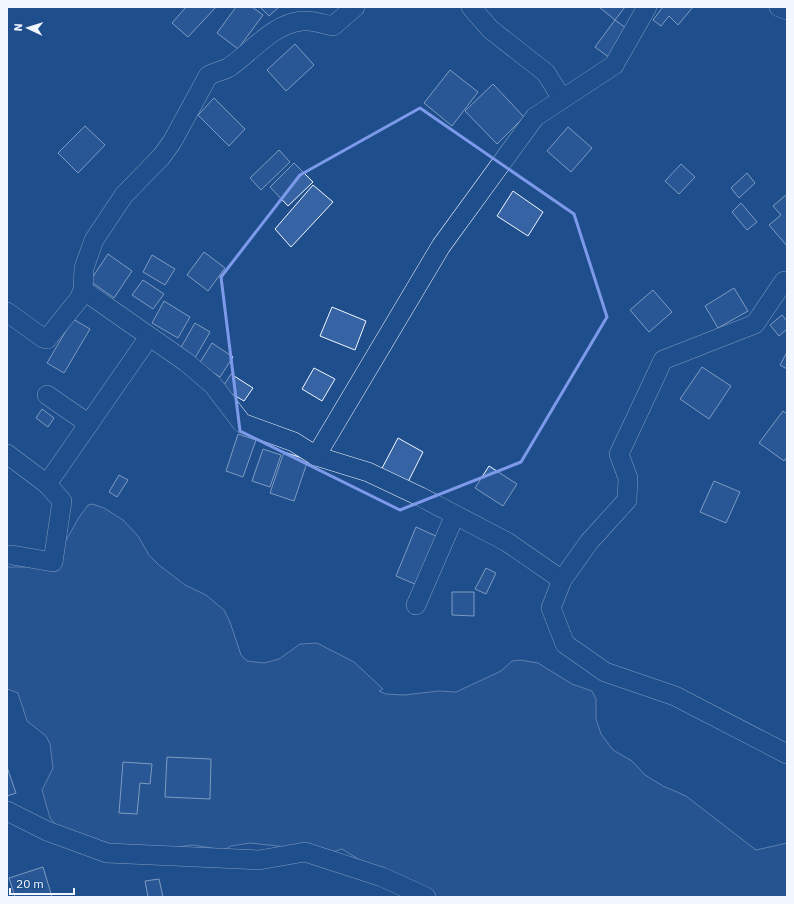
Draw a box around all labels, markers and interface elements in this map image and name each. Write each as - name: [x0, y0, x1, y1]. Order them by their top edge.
- north arrow: [8, 8, 48, 48]
- text: N: [11, 23, 25, 32]
- scale bar: [10, 870, 74, 896]
- text: 20 m: [16, 876, 44, 891]

